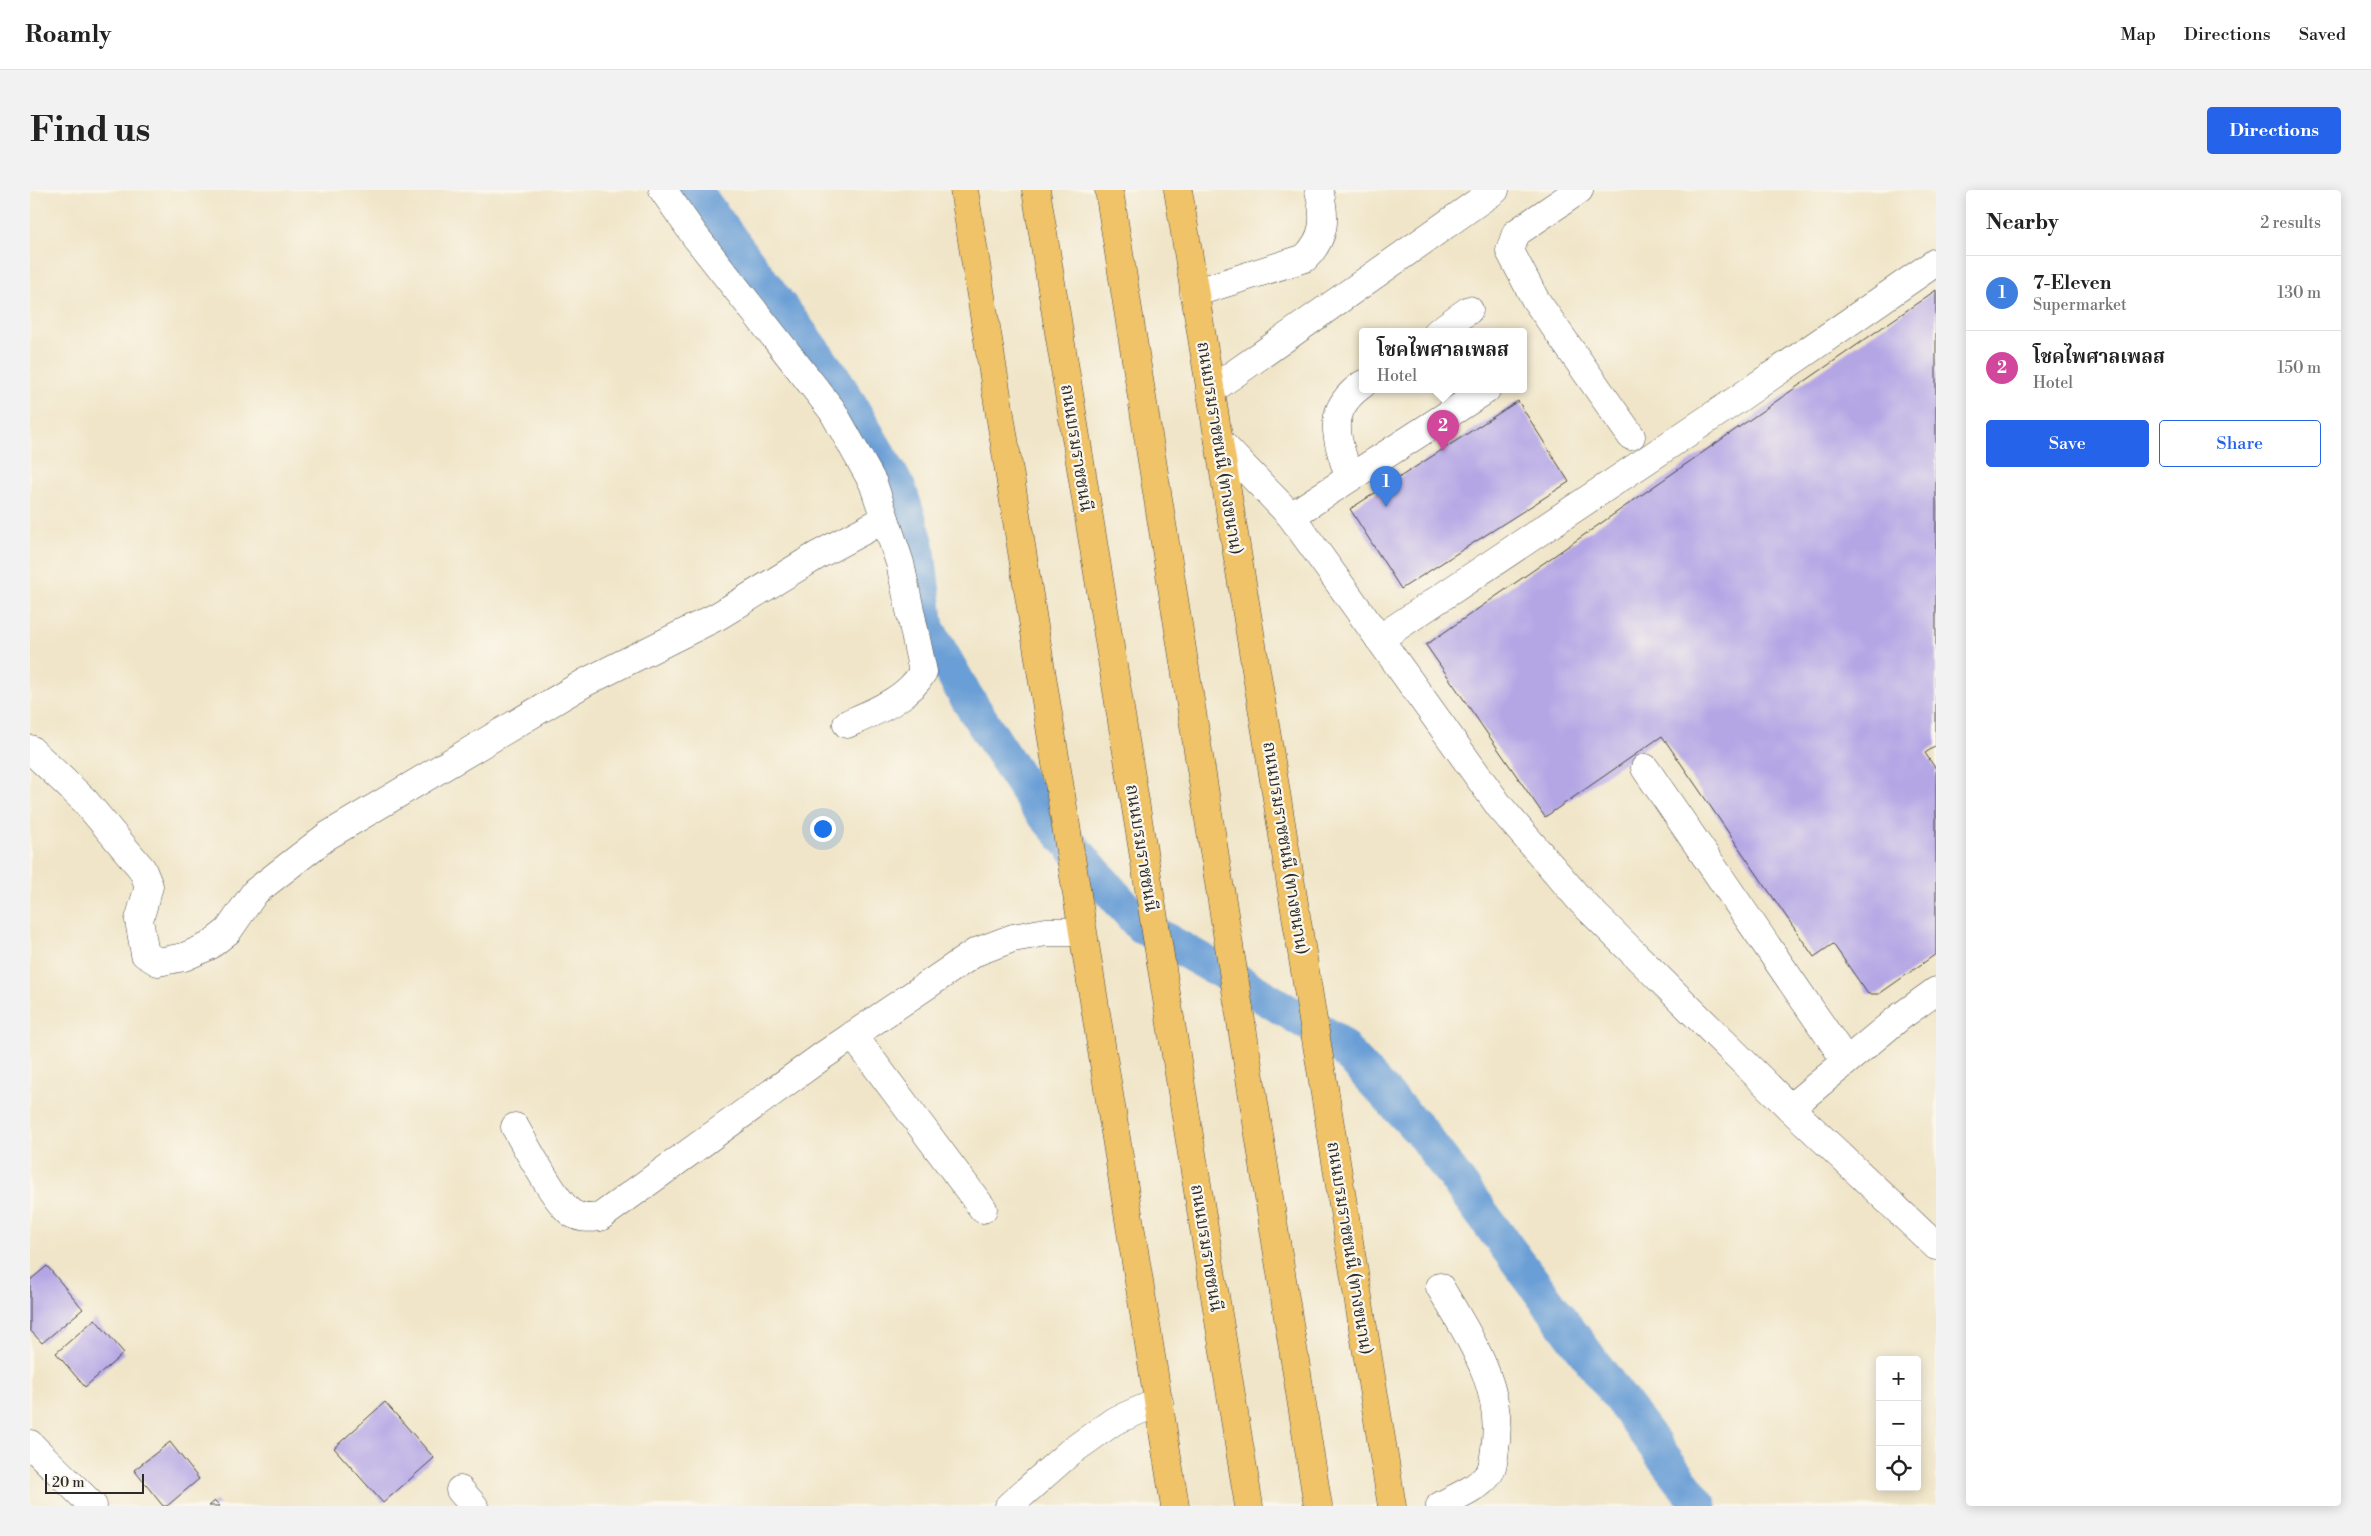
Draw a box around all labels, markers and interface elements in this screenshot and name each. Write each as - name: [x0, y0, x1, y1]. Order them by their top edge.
- text: Roamly: [25, 20, 111, 50]
- text: Map: [2120, 23, 2156, 46]
- text: Directions: [2184, 23, 2271, 46]
- text: Saved: [2299, 23, 2346, 46]
- button: Directions: [2207, 107, 2341, 154]
- text: Find us: [30, 109, 150, 152]
- text: Nearby: [1986, 210, 2059, 236]
- text: 2 results: [2260, 213, 2321, 233]
- text: 7-Eleven: [2033, 271, 2111, 295]
- text: 1: [1998, 283, 2006, 303]
- text: 130 m: [2277, 283, 2321, 303]
- text: Supermarket: [2033, 295, 2127, 315]
- popup: [1359, 328, 1527, 393]
- text: โชคไพศาลเพลส: [1377, 338, 1509, 362]
- street label: ถนนบรมราชชนนี (ทางขนาน): [1191, 340, 1248, 556]
- text: โชคไพศาลเพลส: [2033, 345, 2165, 369]
- text: 2: [1997, 358, 2007, 378]
- text: 150 m: [2277, 358, 2321, 378]
- text: Hotel: [1377, 366, 1417, 386]
- text: Hotel: [2033, 373, 2073, 393]
- street label: ถนนบรมราชชนนี: [1055, 382, 1098, 514]
- pin: 2: [1427, 410, 1459, 451]
- button: Save: [1986, 420, 2149, 467]
- button: Share: [2159, 420, 2321, 467]
- pin: 1: [1370, 466, 1402, 507]
- street label: ถนนบรมราชชนนี (ทางขนาน): [1257, 740, 1314, 956]
- street label: ถนนบรมราชชนนี: [1120, 782, 1163, 914]
- your location: [810, 816, 836, 842]
- street label: ถนนบรมราชชนนี (ทางขนาน): [1321, 1140, 1378, 1356]
- street label: ถนนบรมราชชนนี: [1185, 1182, 1228, 1314]
- map controls: [1876, 1356, 1921, 1491]
- button: +: [1876, 1356, 1921, 1401]
- button: −: [1876, 1401, 1921, 1446]
- button: locate: [1876, 1446, 1921, 1491]
- scale bar: [45, 1471, 144, 1494]
- text: 20 m: [52, 1474, 84, 1492]

